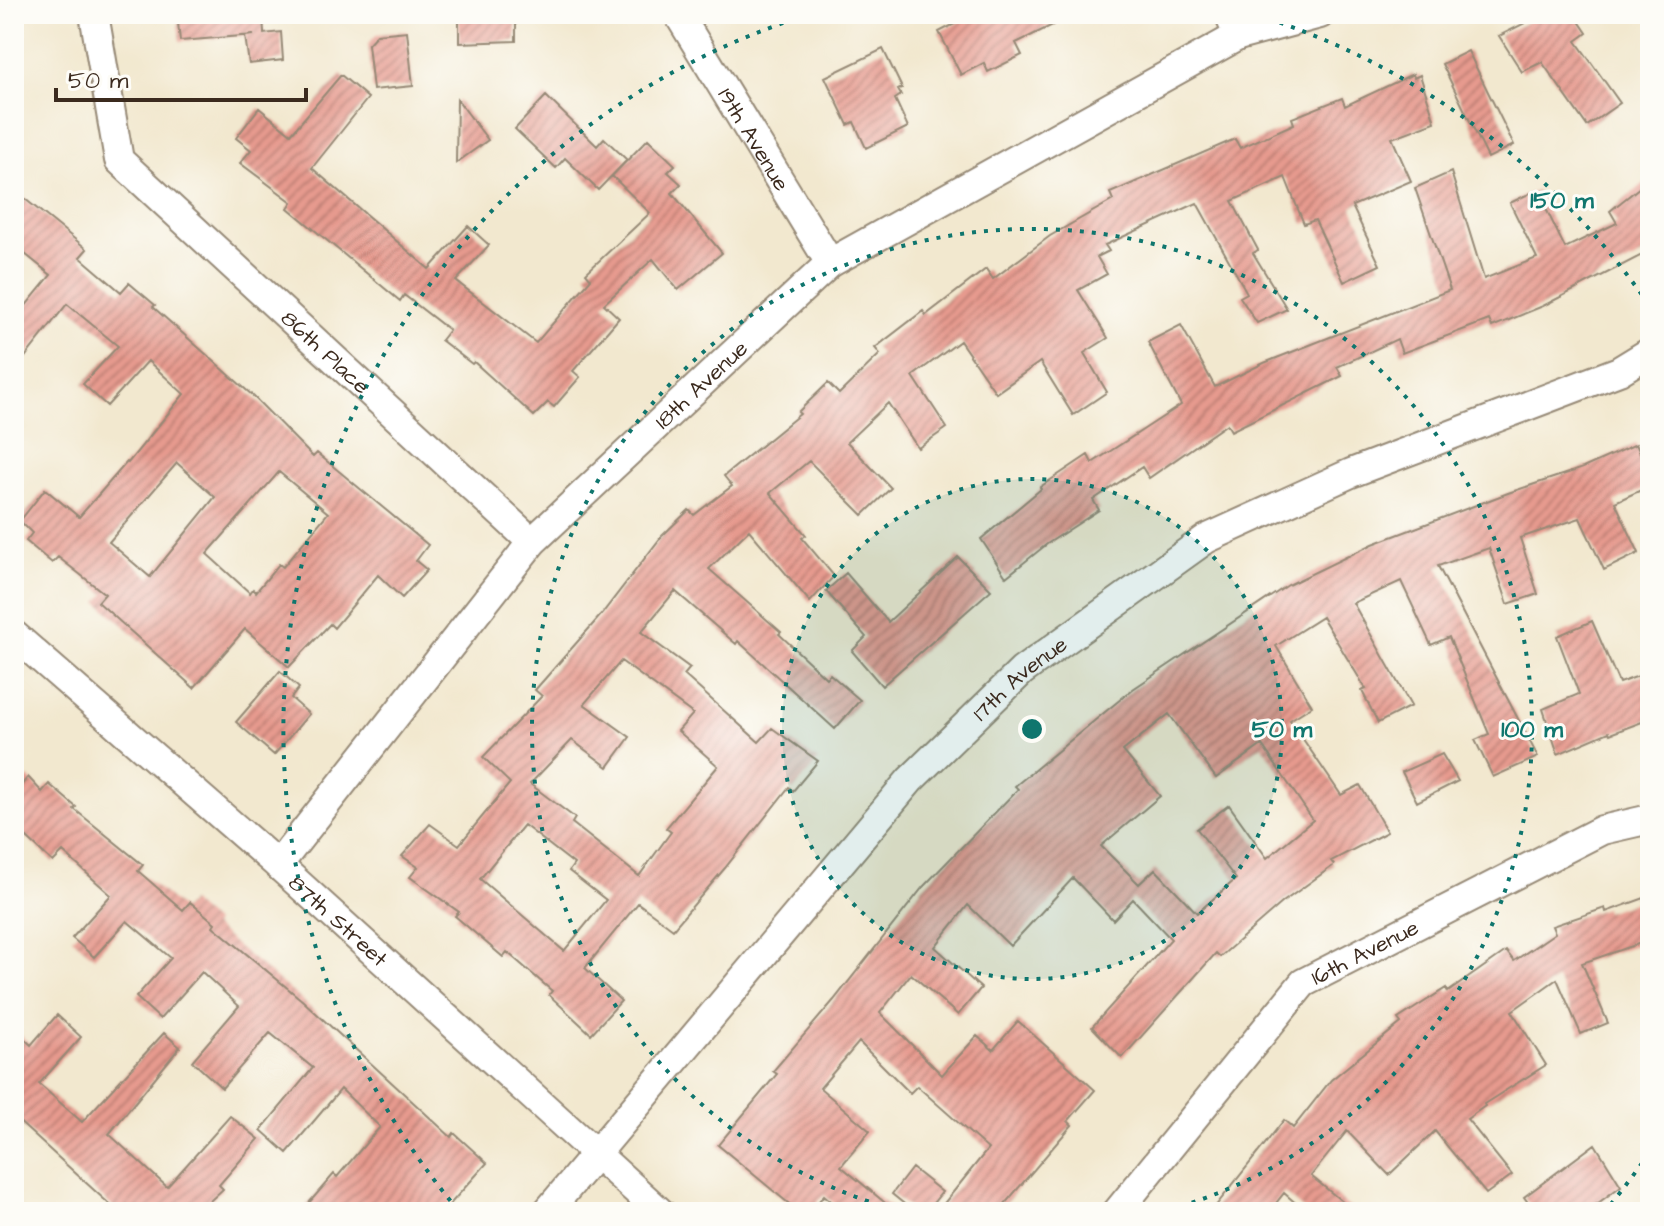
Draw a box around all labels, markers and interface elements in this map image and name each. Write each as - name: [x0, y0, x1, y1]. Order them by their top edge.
- scale bar: [56, 52, 306, 102]
- text: 50 m: [68, 64, 129, 98]
- street label: 19th Avenue: [710, 82, 796, 197]
- text: 150 m: [1530, 184, 1594, 218]
- street label: 86th Place: [274, 303, 376, 402]
- street label: 18th Avenue: [648, 334, 755, 437]
- street label: 17th Avenue: [966, 629, 1074, 728]
- text: 50 m: [1252, 713, 1313, 747]
- text: 100 m: [1501, 713, 1563, 747]
- centre of rings: [1018, 715, 1046, 743]
- street label: 87th Street: [281, 868, 394, 974]
- street label: 16th Avenue: [1306, 912, 1424, 993]

